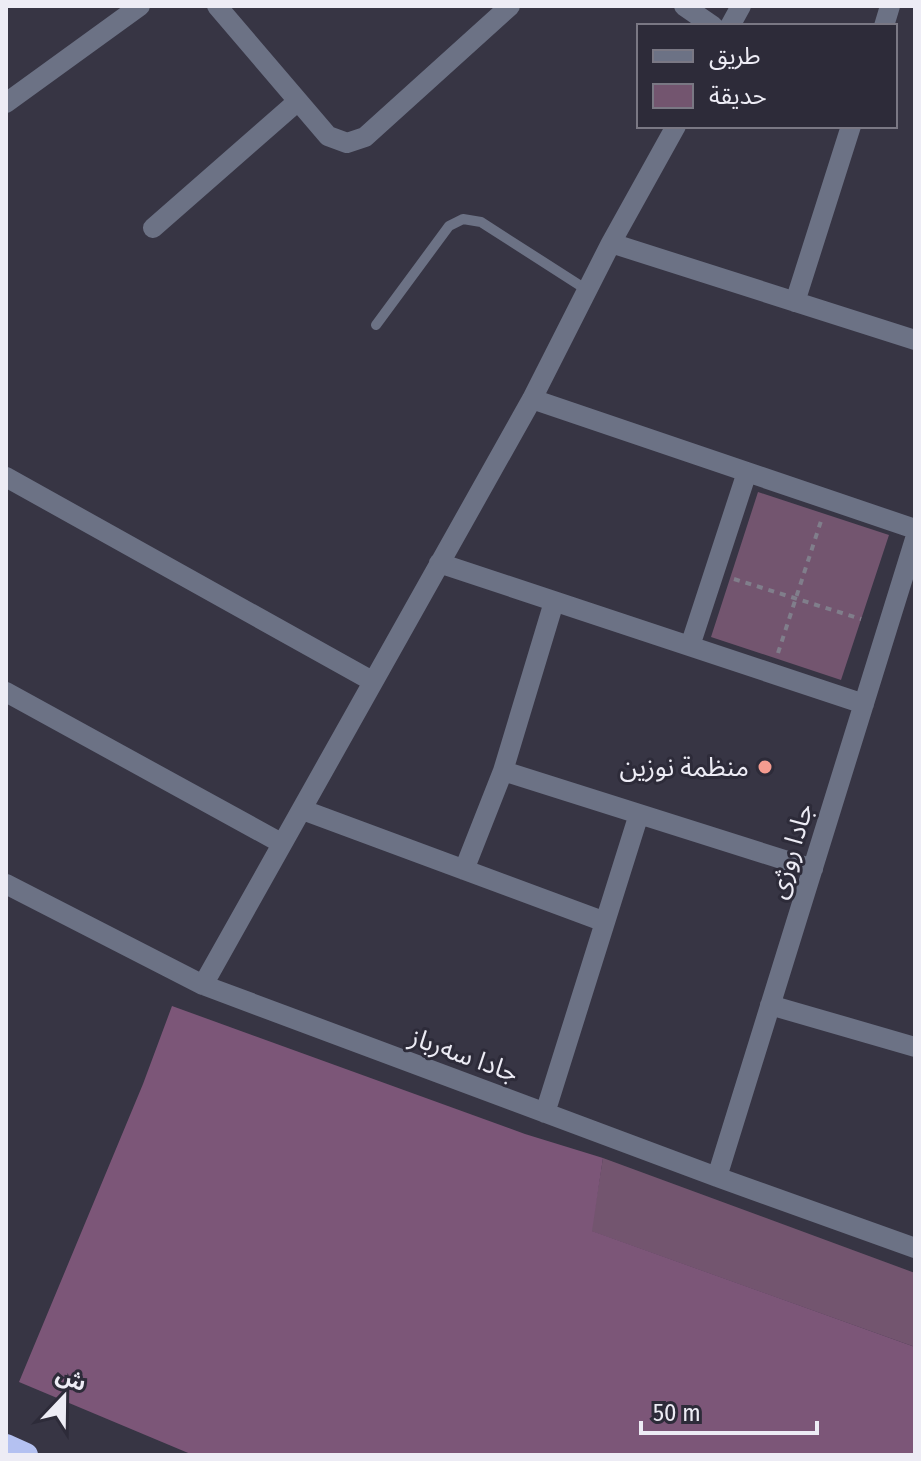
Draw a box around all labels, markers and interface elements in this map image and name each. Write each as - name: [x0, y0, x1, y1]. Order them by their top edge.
- legend: [637, 24, 897, 128]
- text: طريق: [709, 42, 761, 71]
- text: حديقة: [709, 82, 767, 110]
- place label: منظمة نوزين: [619, 752, 749, 783]
- marker: منظمة نوزين: [756, 758, 774, 776]
- street label: جادا روژی: [762, 800, 820, 902]
- street label: جادا سەرباز: [404, 1021, 523, 1089]
- north arrow: [24, 1357, 104, 1437]
- text: ش: [52, 1361, 90, 1397]
- scale bar: [641, 1385, 817, 1435]
- text: 50 m: [653, 1399, 701, 1427]

